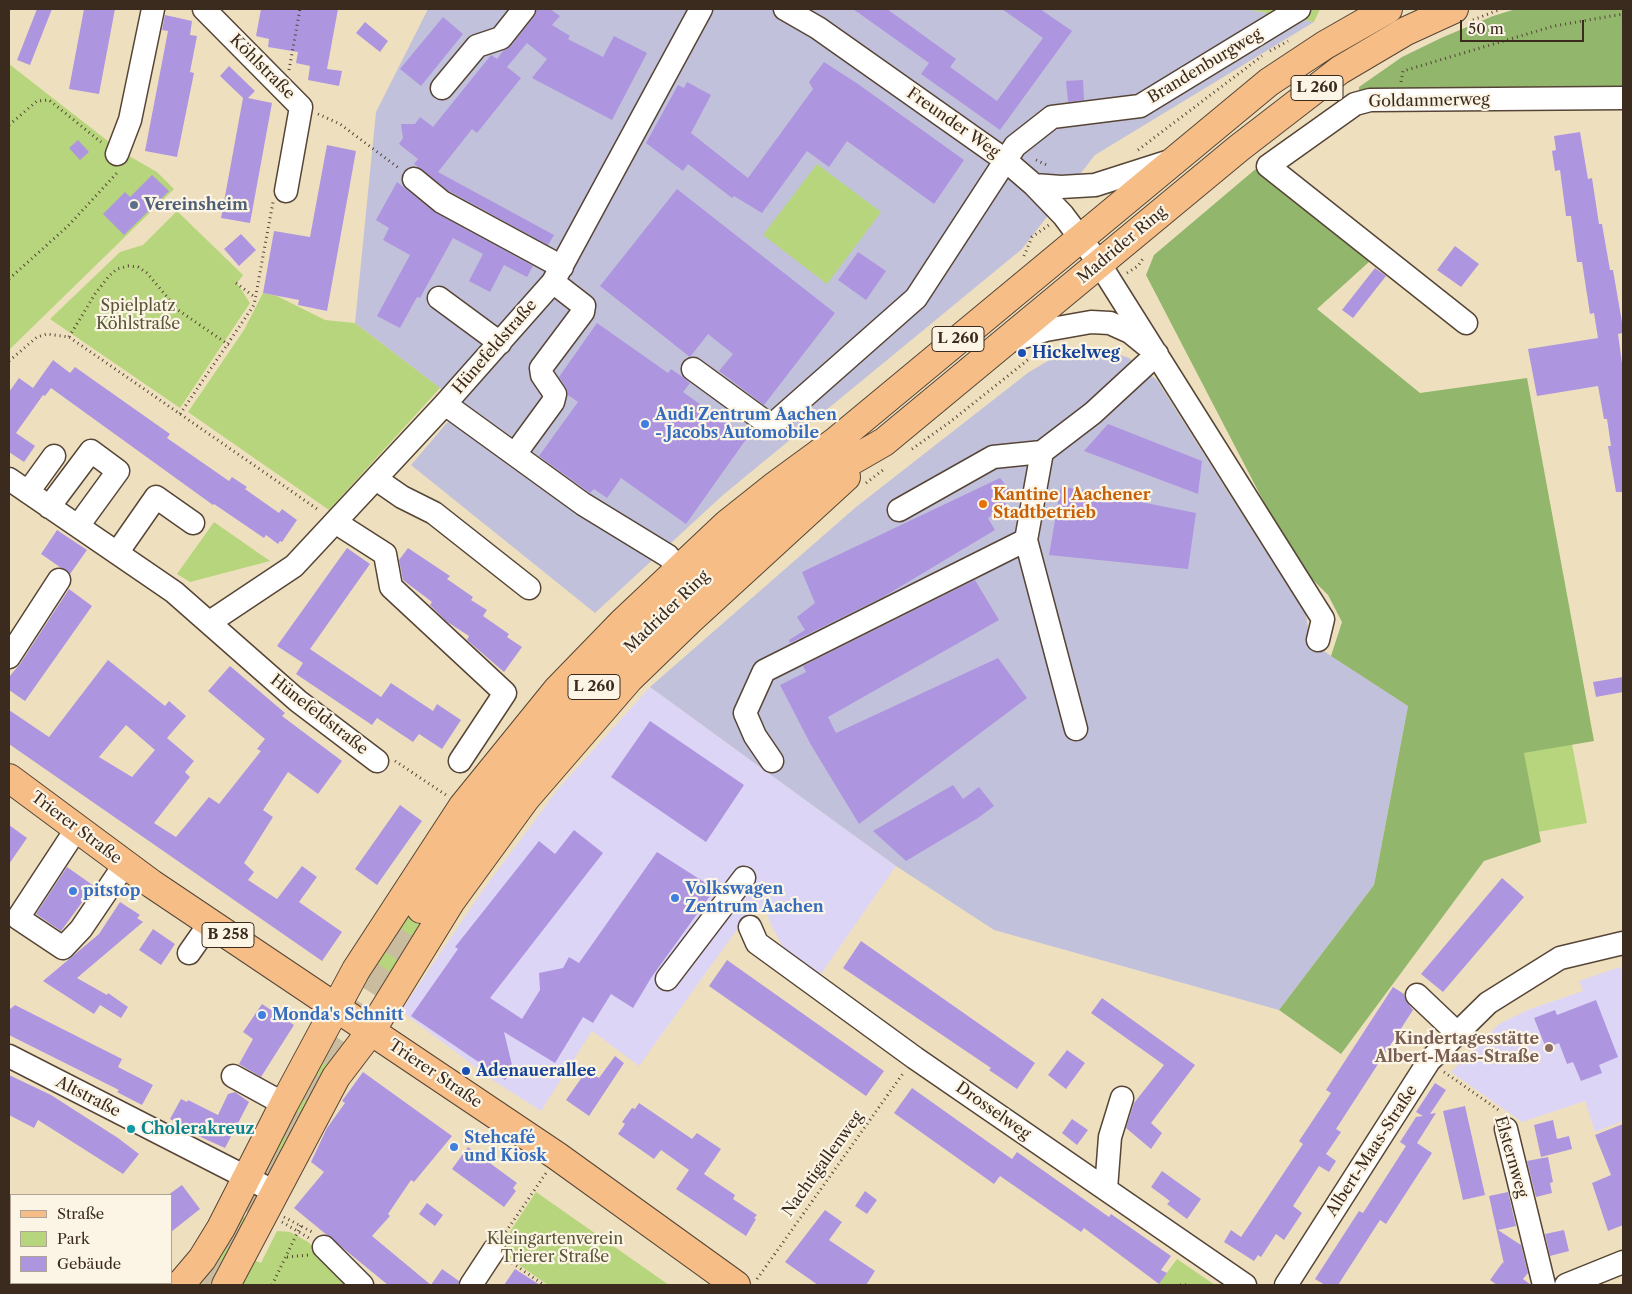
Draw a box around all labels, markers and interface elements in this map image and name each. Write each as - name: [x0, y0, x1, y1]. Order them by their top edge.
- scale bar: [1462, 10, 1586, 42]
- text: 50 m: [1468, 19, 1504, 38]
- street label: Brandenburgweg: [1144, 24, 1266, 108]
- street label: Köhlstraße: [225, 30, 299, 104]
- road number: L 260: [1291, 76, 1343, 100]
- street label: Freunder Weg: [903, 84, 1003, 162]
- street label: Goldammerweg: [1368, 90, 1490, 112]
- place label: Vereinsheim: [144, 195, 248, 215]
- marker: Vereinsheim: [128, 199, 140, 211]
- street label: Madrider Ring: [1073, 202, 1171, 288]
- park label: Spielplatz Köhlstraße: [96, 296, 180, 334]
- street label: Hünefeldstraße: [449, 296, 541, 398]
- road number: L 260: [932, 326, 984, 352]
- place label: Hickelweg: [1032, 343, 1120, 363]
- marker: Hickelweg: [1016, 347, 1028, 359]
- place label: Audi Zentrum Aachen - Jacobs Automobile: [655, 405, 837, 443]
- marker: Audi Zentrum Aachen - Jacobs Automobile: [639, 418, 651, 430]
- place label: Kantine | Aachener Stadtbetrieb: [993, 485, 1150, 523]
- marker: Kantine | Aachener Stadtbetrieb: [977, 498, 989, 510]
- street label: Madrider Ring: [621, 567, 713, 657]
- street label: Hünefeldstraße: [266, 671, 372, 759]
- road number: L 260: [568, 674, 620, 700]
- street label: Trierer Straße: [27, 788, 125, 868]
- place label: Volkswagen Zentrum Aachen: [685, 879, 824, 917]
- place label: pitstop: [83, 881, 141, 901]
- marker: pitstop: [67, 885, 79, 897]
- marker: Volkswagen Zentrum Aachen: [669, 892, 681, 904]
- road number: B 258: [202, 922, 254, 948]
- place label: Monda's Schnitt: [272, 1005, 404, 1025]
- marker: Monda's Schnitt: [256, 1009, 268, 1021]
- place label: Kindertagesstätte Albert-Maas-Straße: [1375, 1029, 1539, 1067]
- street label: Trierer Straße: [385, 1036, 485, 1112]
- marker: Kindertagesstätte Albert-Maas-Straße: [1543, 1042, 1555, 1054]
- place label: Adenauerallee: [476, 1061, 596, 1081]
- marker: Adenauerallee: [460, 1065, 472, 1077]
- street label: Altstraße: [52, 1073, 124, 1121]
- street label: Drosselweg: [952, 1078, 1034, 1144]
- street label: Albert-Maas-Straße: [1322, 1082, 1422, 1220]
- street label: Nachtigallenweg: [778, 1108, 868, 1220]
- street label: Elsternweg: [1490, 1114, 1532, 1200]
- place label: Cholerakreuz: [141, 1119, 255, 1139]
- marker: Cholerakreuz: [125, 1123, 137, 1135]
- place label: Stehcafé und Kiosk: [464, 1128, 547, 1166]
- marker: Stehcafé und Kiosk: [448, 1141, 460, 1153]
- legend: [10, 1194, 172, 1284]
- text: Straße: [57, 1204, 104, 1223]
- text: Park: [57, 1229, 90, 1248]
- park label: Kleingartenverein Trierer Straße: [487, 1229, 623, 1267]
- text: Gebäude: [57, 1254, 121, 1273]

